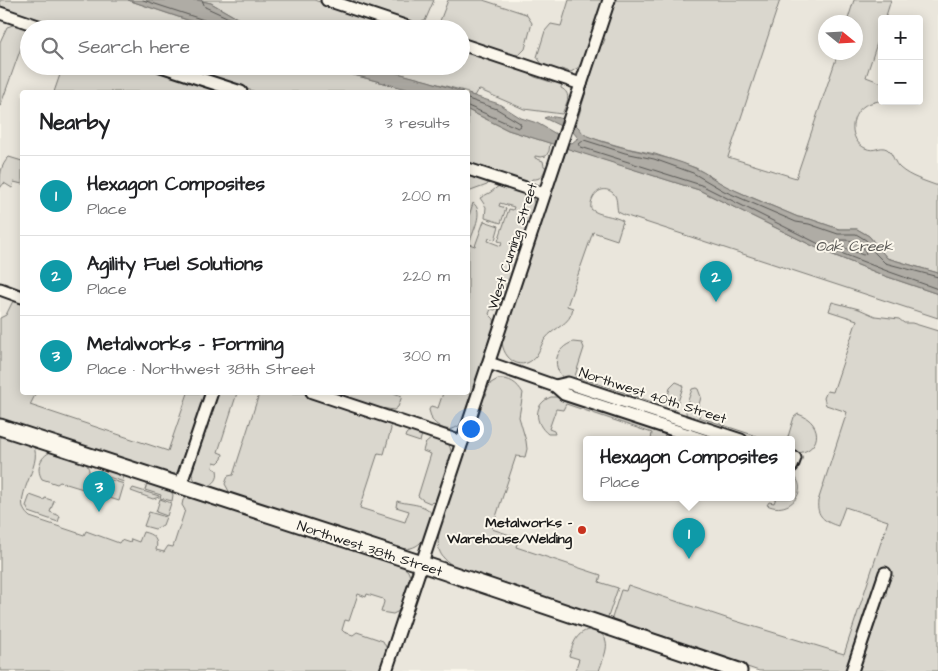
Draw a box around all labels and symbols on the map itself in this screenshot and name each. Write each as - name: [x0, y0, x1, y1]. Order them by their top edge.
- north arrow: [818, 15, 863, 60]
- street label: West Cuming Street: [483, 180, 543, 312]
- water label: Oak Creek: [815, 236, 893, 257]
- pin: 2: [700, 261, 732, 302]
- street label: Northwest 40th Street: [576, 363, 729, 429]
- your location: [458, 416, 484, 442]
- pin: 3: [83, 471, 115, 512]
- place label: Metalworks - Warehouse/Welding: [446, 513, 573, 550]
- street label: Northwest 38th Street: [294, 516, 445, 582]
- pin: 1: [673, 518, 705, 559]
- marker: Metalworks - Warehouse/Welding: [576, 524, 588, 536]

